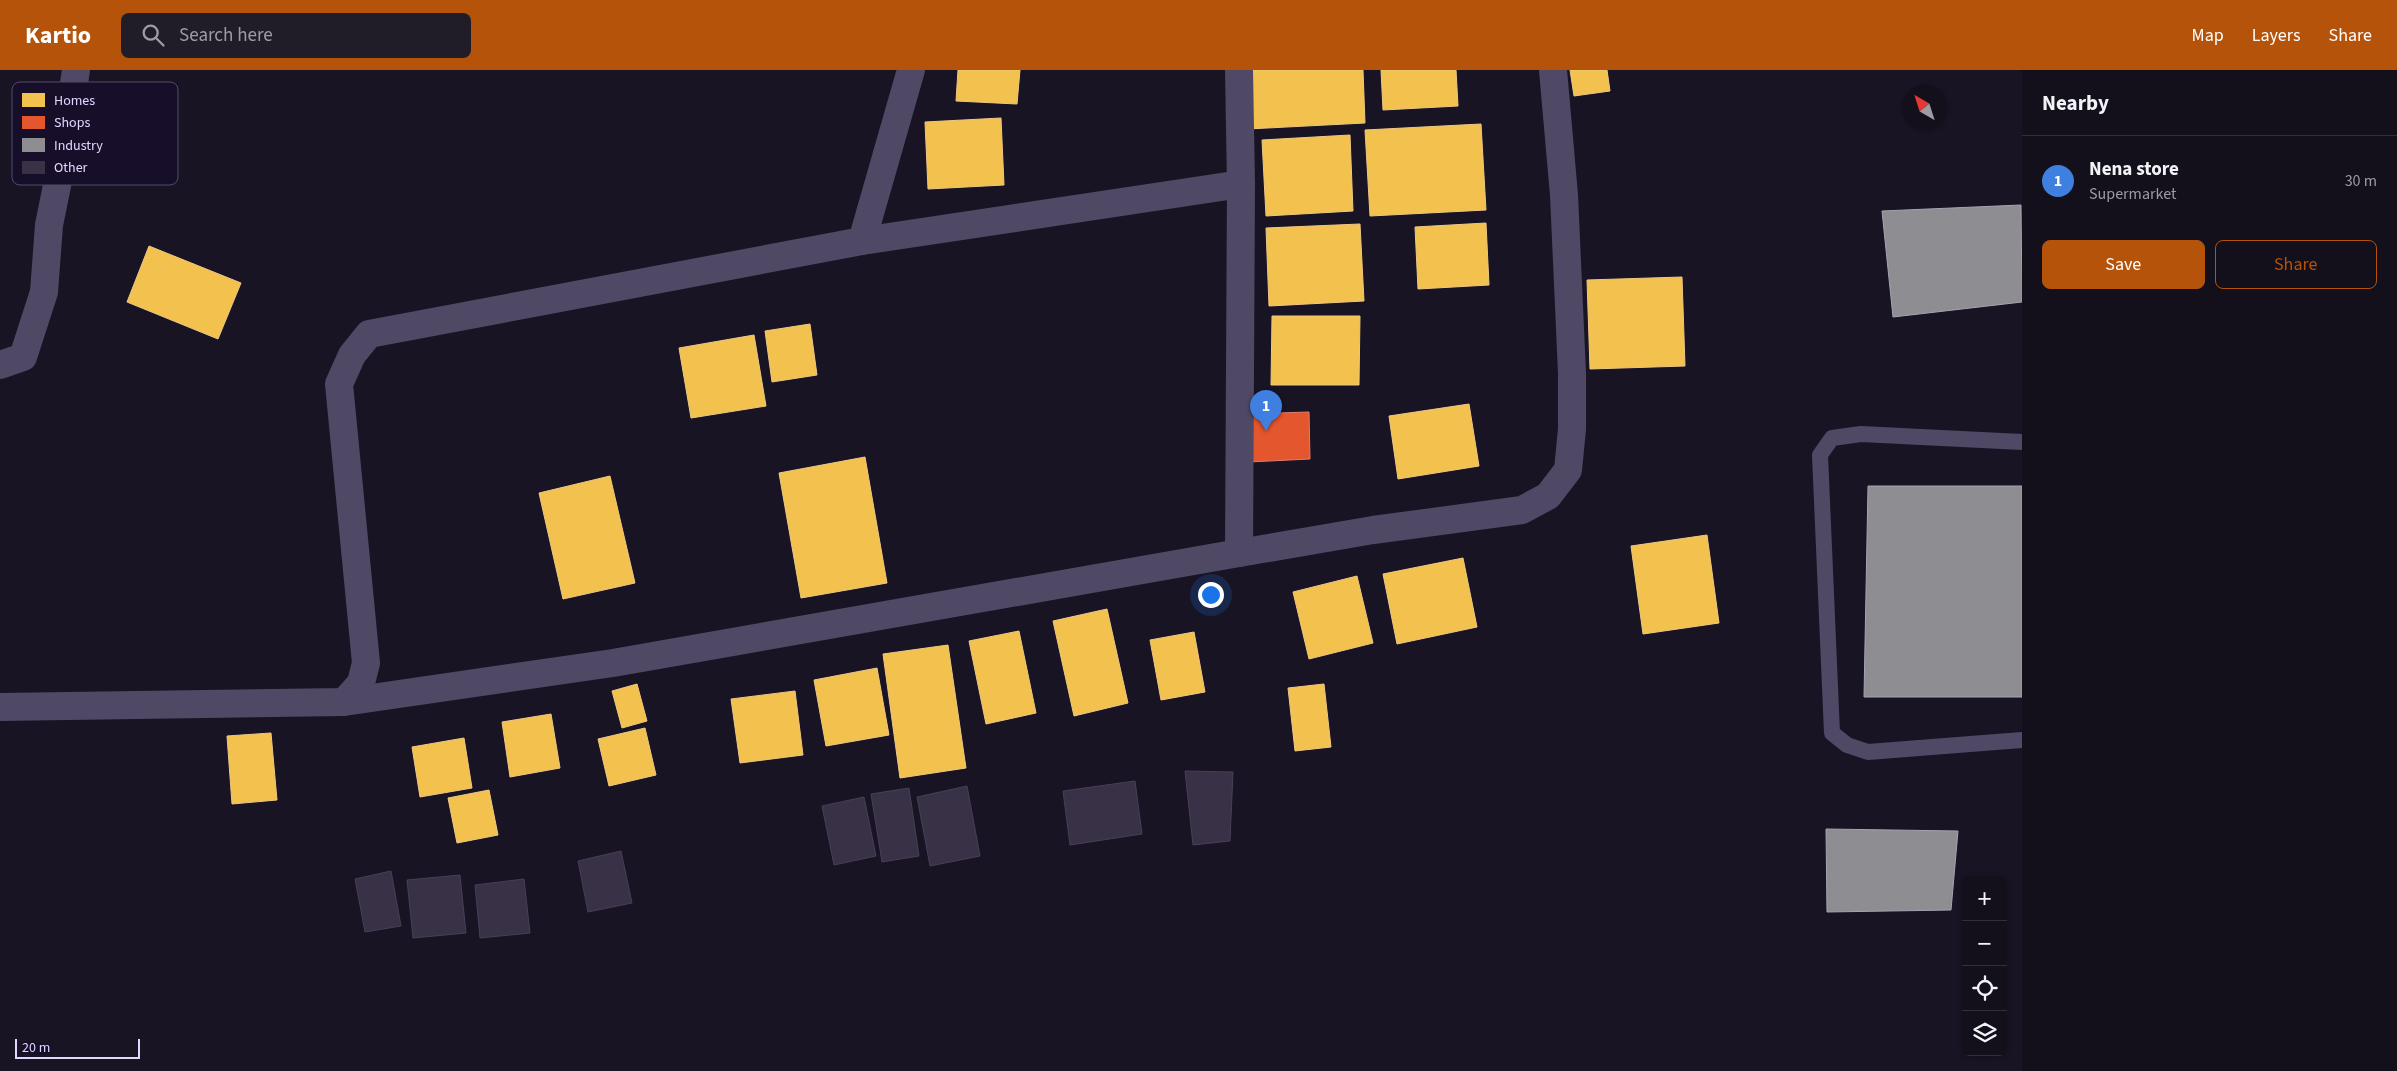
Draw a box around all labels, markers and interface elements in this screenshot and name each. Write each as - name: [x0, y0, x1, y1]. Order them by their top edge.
- search box: [121, 13, 471, 58]
- text: Kartio: [25, 18, 91, 53]
- icon: search: [139, 21, 167, 49]
- text: Search here: [179, 22, 273, 49]
- text: Map: [2192, 23, 2224, 48]
- text: Layers: [2252, 23, 2301, 48]
- text: Share: [2329, 23, 2372, 48]
- legend: [12, 82, 178, 185]
- north arrow: [1902, 85, 1947, 130]
- text: Nearby: [2042, 88, 2109, 118]
- text: Homes: [54, 91, 95, 111]
- text: Shops: [54, 113, 90, 133]
- text: Industry: [54, 136, 103, 156]
- text: Nena store: [2089, 156, 2179, 183]
- text: Other: [54, 158, 88, 178]
- text: 1: [2054, 170, 2062, 192]
- text: 30 m: [2345, 170, 2377, 192]
- text: Supermarket: [2089, 183, 2176, 205]
- button: Save: [2042, 240, 2205, 289]
- button: Share: [2215, 240, 2377, 289]
- pin: 1: [1250, 390, 1282, 431]
- your location: [1198, 582, 1224, 608]
- map controls: [1962, 876, 2007, 1056]
- button: +: [1962, 876, 2007, 921]
- button: −: [1962, 921, 2007, 966]
- button: locate: [1962, 966, 2007, 1011]
- button: layers: [1962, 1011, 2007, 1056]
- scale bar: [15, 1036, 140, 1059]
- text: 20 m: [22, 1038, 50, 1058]

